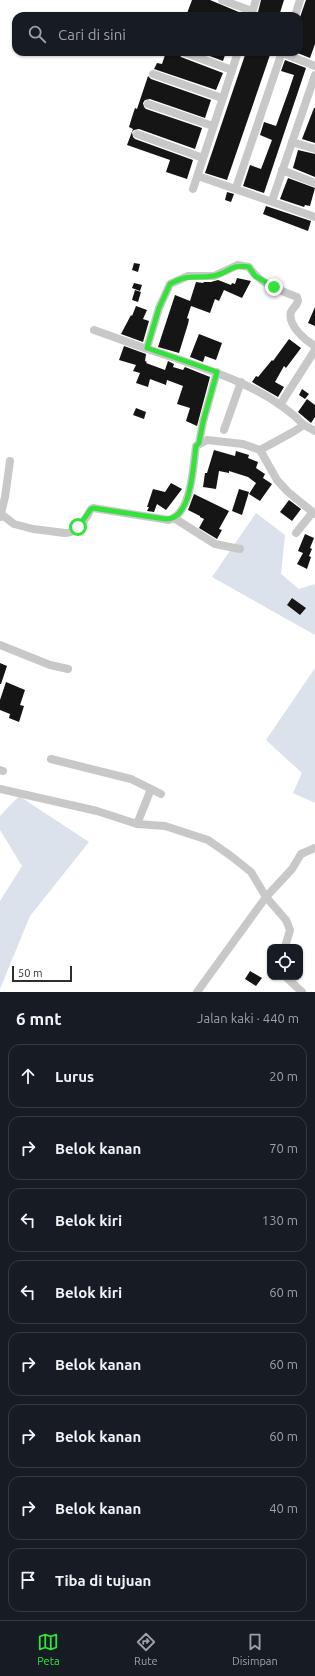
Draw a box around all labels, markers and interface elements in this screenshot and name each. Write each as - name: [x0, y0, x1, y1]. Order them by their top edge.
- search box: [12, 12, 303, 56]
- icon: search: [26, 23, 48, 45]
- text: Cari di sini: [58, 26, 126, 43]
- route end: [265, 278, 283, 296]
- route start: [69, 518, 87, 536]
- map controls: [267, 944, 303, 980]
- button: locate: [267, 944, 303, 980]
- scale bar: [12, 964, 72, 983]
- text: 50 m: [18, 967, 42, 979]
- text: 6 mnt: [16, 1009, 62, 1028]
- text: Jalan kaki · 440 m: [197, 1011, 299, 1025]
- icon: ahead: [17, 1065, 39, 1087]
- text: Lurus: [55, 1068, 94, 1085]
- text: 20 m: [269, 1069, 298, 1083]
- icon: right: [17, 1137, 39, 1159]
- text: Belok kanan: [55, 1140, 141, 1157]
- text: 70 m: [269, 1141, 298, 1155]
- icon: left: [17, 1209, 39, 1231]
- text: Belok kiri: [55, 1212, 122, 1229]
- text: 130 m: [262, 1213, 298, 1227]
- icon: left: [17, 1281, 39, 1303]
- text: Belok kiri: [55, 1284, 122, 1301]
- text: 60 m: [269, 1285, 298, 1299]
- icon: right: [17, 1353, 39, 1375]
- text: Belok kanan: [55, 1356, 141, 1373]
- text: 60 m: [269, 1357, 298, 1371]
- icon: right: [17, 1425, 39, 1447]
- text: Belok kanan: [55, 1428, 141, 1445]
- text: 60 m: [269, 1429, 298, 1443]
- icon: right: [17, 1497, 39, 1519]
- text: Belok kanan: [55, 1500, 141, 1517]
- text: 40 m: [269, 1501, 298, 1515]
- icon: arrive: [17, 1569, 39, 1591]
- text: Tiba di tujuan: [55, 1572, 151, 1589]
- tab: Peta: [37, 1631, 60, 1667]
- tab: Rute: [134, 1631, 158, 1667]
- tab: Disimpan: [232, 1631, 278, 1667]

